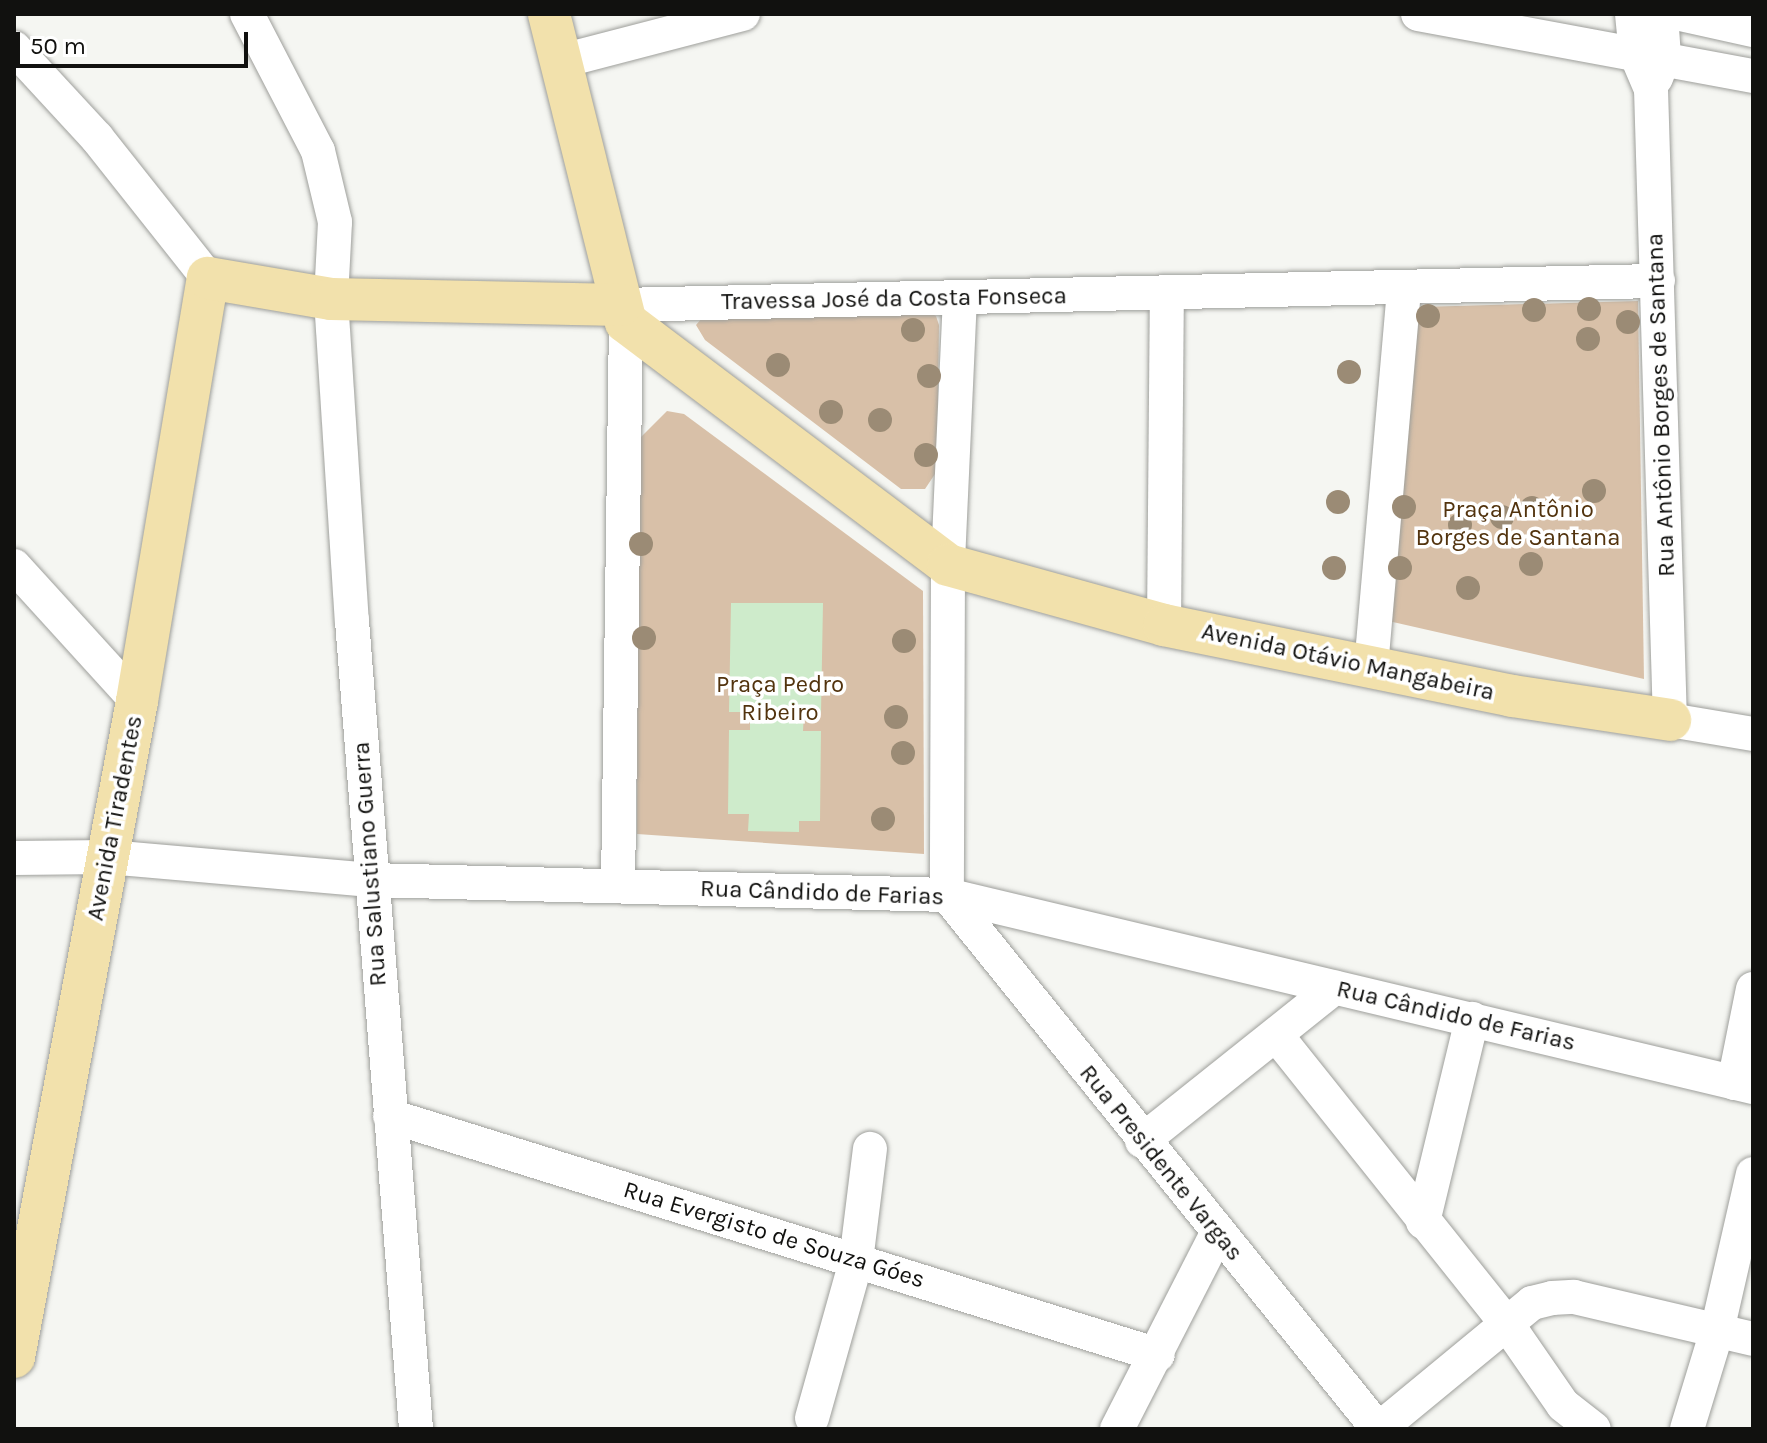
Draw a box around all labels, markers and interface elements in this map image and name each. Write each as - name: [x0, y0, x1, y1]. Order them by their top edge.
- scale bar: [20, 16, 252, 66]
- text: 50 m: [30, 32, 86, 60]
- street label: Rua Antônio Borges de Santana: [1641, 233, 1681, 577]
- street label: Travessa José da Costa Fonseca: [721, 282, 1067, 316]
- park label: Praça Antônio Borges de Santana: [1416, 496, 1620, 552]
- street label: Avenida Otávio Mangabeira: [1199, 617, 1497, 707]
- park label: Praça Pedro Ribeiro: [716, 671, 844, 727]
- street label: Avenida Tiradentes: [81, 713, 149, 923]
- street label: Rua Salustiano Guerra: [347, 741, 393, 987]
- street label: Rua Cândido de Farias: [700, 874, 944, 912]
- street label: Rua Cândido de Farias: [1334, 975, 1578, 1057]
- street label: Rua Presidente Vargas: [1073, 1059, 1249, 1267]
- street label: Rua Evergisto de Souza Góes: [620, 1175, 928, 1295]

